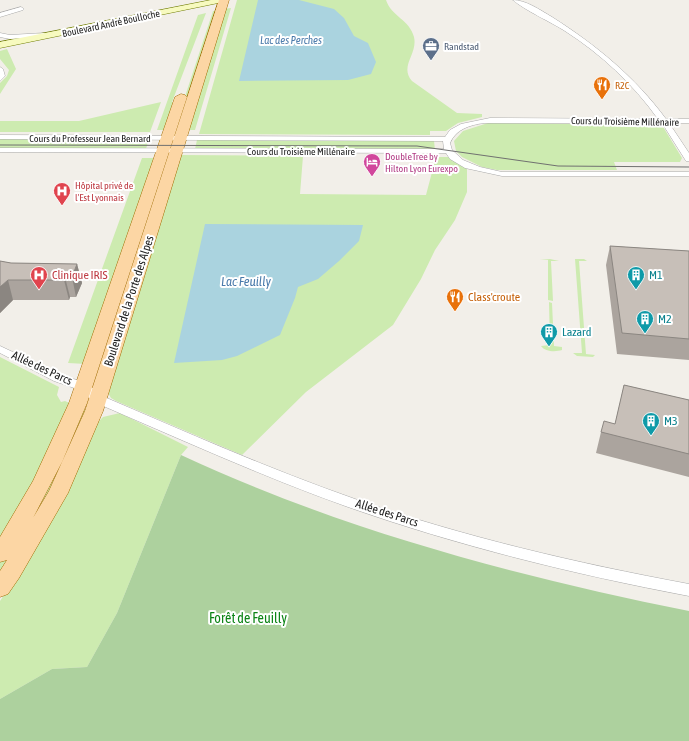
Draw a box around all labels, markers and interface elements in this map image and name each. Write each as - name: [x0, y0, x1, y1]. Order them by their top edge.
- street label: Boulevard André Boulloche: [61, 8, 161, 39]
- water label: Lac des Perches: [260, 34, 322, 46]
- office icon: Randstad: [421, 36, 441, 61]
- place label: Randstad: [444, 41, 479, 52]
- restaurant icon: R2C: [592, 75, 612, 100]
- place label: R2C: [615, 80, 630, 91]
- street label: Cours du Troisième Millénaire: [571, 115, 680, 128]
- street label: Cours du Professeur Jean Bernard: [29, 133, 151, 144]
- street label: Cours du Troisième Millénaire: [247, 146, 355, 157]
- place label: DoubleTree by Hilton Lyon Eurexpo: [385, 151, 458, 174]
- hotel icon: DoubleTree by Hilton Lyon Eurexpo: [362, 152, 382, 177]
- place label: Hôpital privé de l'Est Lyonnais: [75, 180, 134, 203]
- hospital icon: Hôpital privé de l'Est Lyonnais: [52, 181, 72, 206]
- street label: Boulevard de la Porte des Alpes: [101, 234, 157, 368]
- hospital icon: Clinique IRIS: [29, 265, 49, 290]
- building icon: M1: [626, 265, 646, 290]
- place label: Clinique IRIS: [52, 268, 108, 282]
- place label: M1: [649, 268, 663, 282]
- water label: Lac Feuilly: [221, 274, 272, 289]
- restaurant icon: Class'croute: [445, 287, 465, 312]
- place label: Class'croute: [468, 290, 520, 304]
- building icon: M2: [635, 309, 655, 334]
- place label: M2: [658, 312, 672, 326]
- building icon: Lazard: [539, 322, 559, 347]
- place label: Lazard: [562, 325, 591, 339]
- street label: Allée des Parcs: [10, 348, 74, 388]
- building icon: M3: [641, 411, 661, 436]
- place label: M3: [664, 414, 678, 428]
- street label: Allée des Parcs: [354, 496, 420, 530]
- park label: Forêt de Feuilly: [209, 610, 287, 626]

